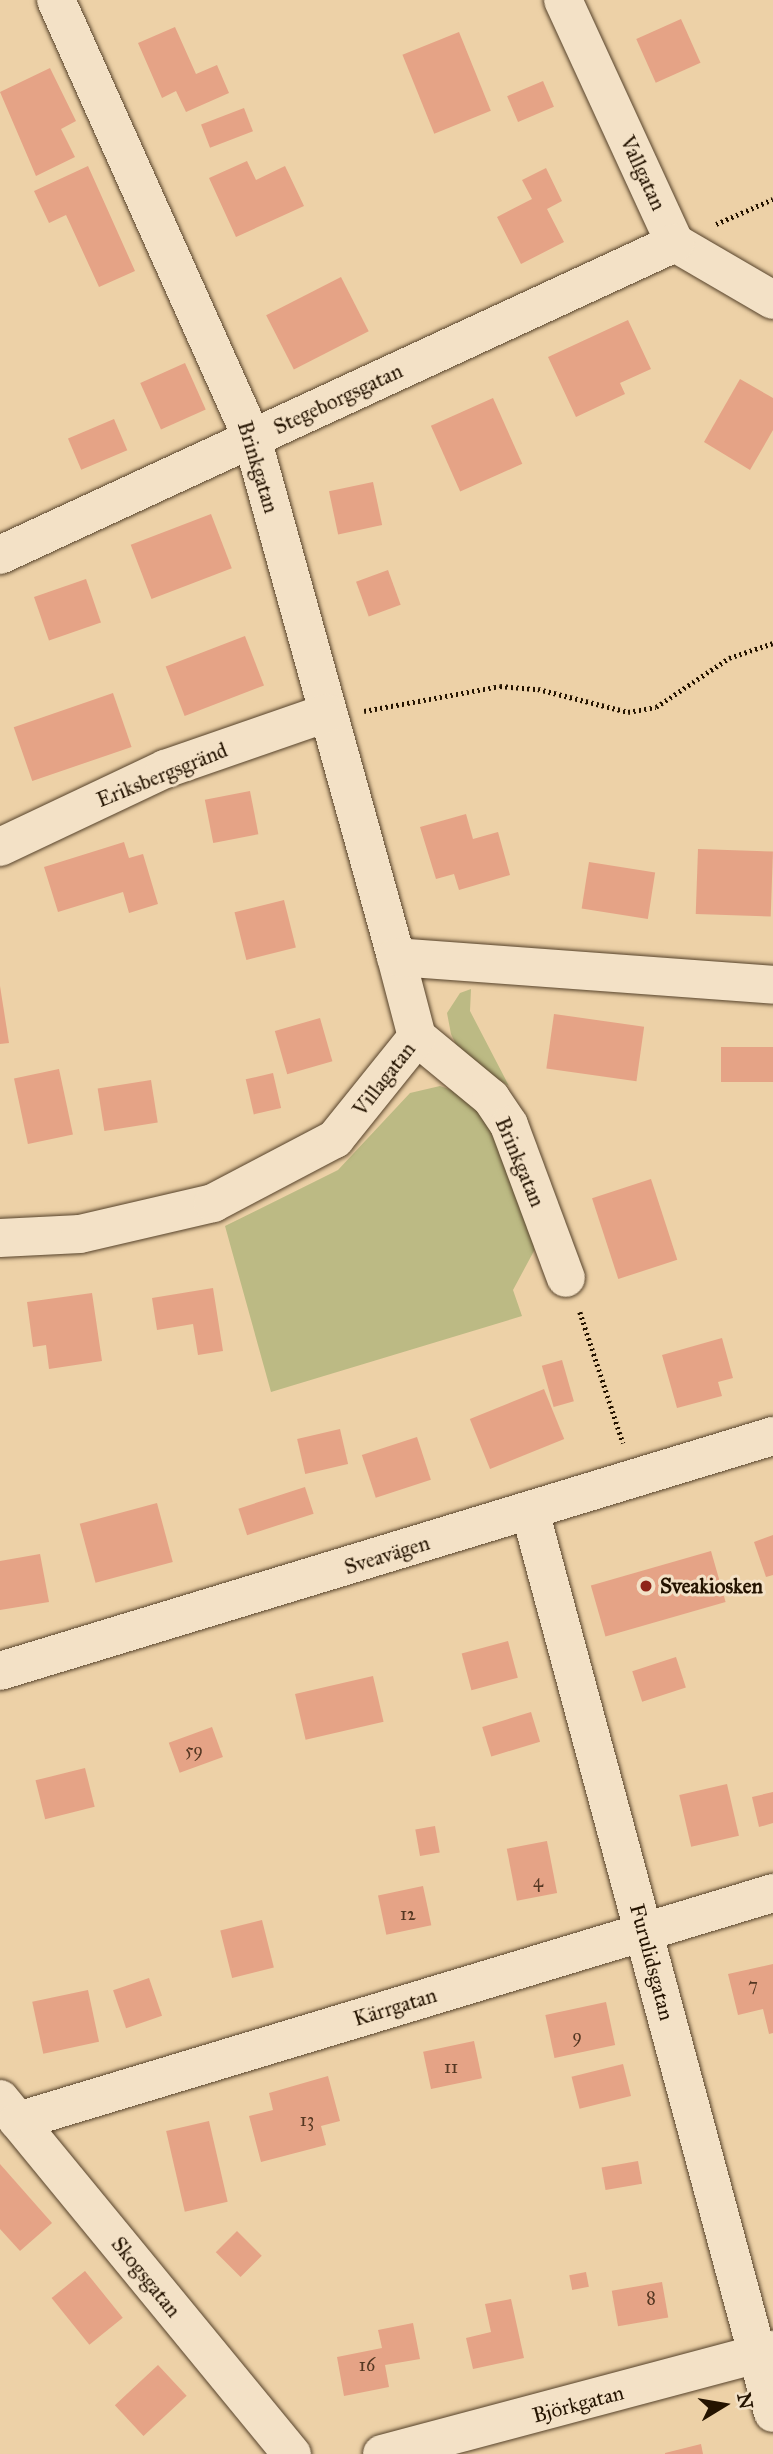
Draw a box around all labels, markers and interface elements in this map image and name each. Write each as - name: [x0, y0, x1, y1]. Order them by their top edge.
- street label: Vallgatan: [615, 132, 671, 214]
- street label: Stegeborgsgatan: [270, 358, 406, 440]
- street label: Brinkgatan: [232, 418, 284, 516]
- street label: Eriksbergsgränd: [93, 737, 231, 813]
- street label: Villagatan: [347, 1037, 421, 1121]
- street label: Brinkgatan: [490, 1113, 550, 1211]
- street label: Sveavägen: [341, 1530, 433, 1580]
- place label: Sveakiosken: [660, 1573, 763, 1599]
- marker: Sveakiosken: [638, 1578, 654, 1594]
- house number: 59: [185, 1739, 203, 1761]
- house number: 4: [533, 1870, 543, 1892]
- street label: Furulidsgatan: [624, 1901, 680, 2023]
- house number: 12: [400, 1903, 416, 1925]
- house number: 7: [748, 1974, 758, 1996]
- street label: Kärrgatan: [350, 1982, 440, 2032]
- house number: 9: [572, 2025, 582, 2047]
- house number: 11: [444, 2056, 458, 2078]
- house number: 13: [300, 2109, 314, 2131]
- street label: Skogsgatan: [106, 2232, 186, 2322]
- house number: 8: [646, 2287, 656, 2309]
- house number: 16: [359, 2354, 375, 2376]
- north arrow: [689, 2370, 759, 2440]
- street label: Björkgatan: [530, 2380, 626, 2428]
- text: N: [732, 2391, 758, 2411]

